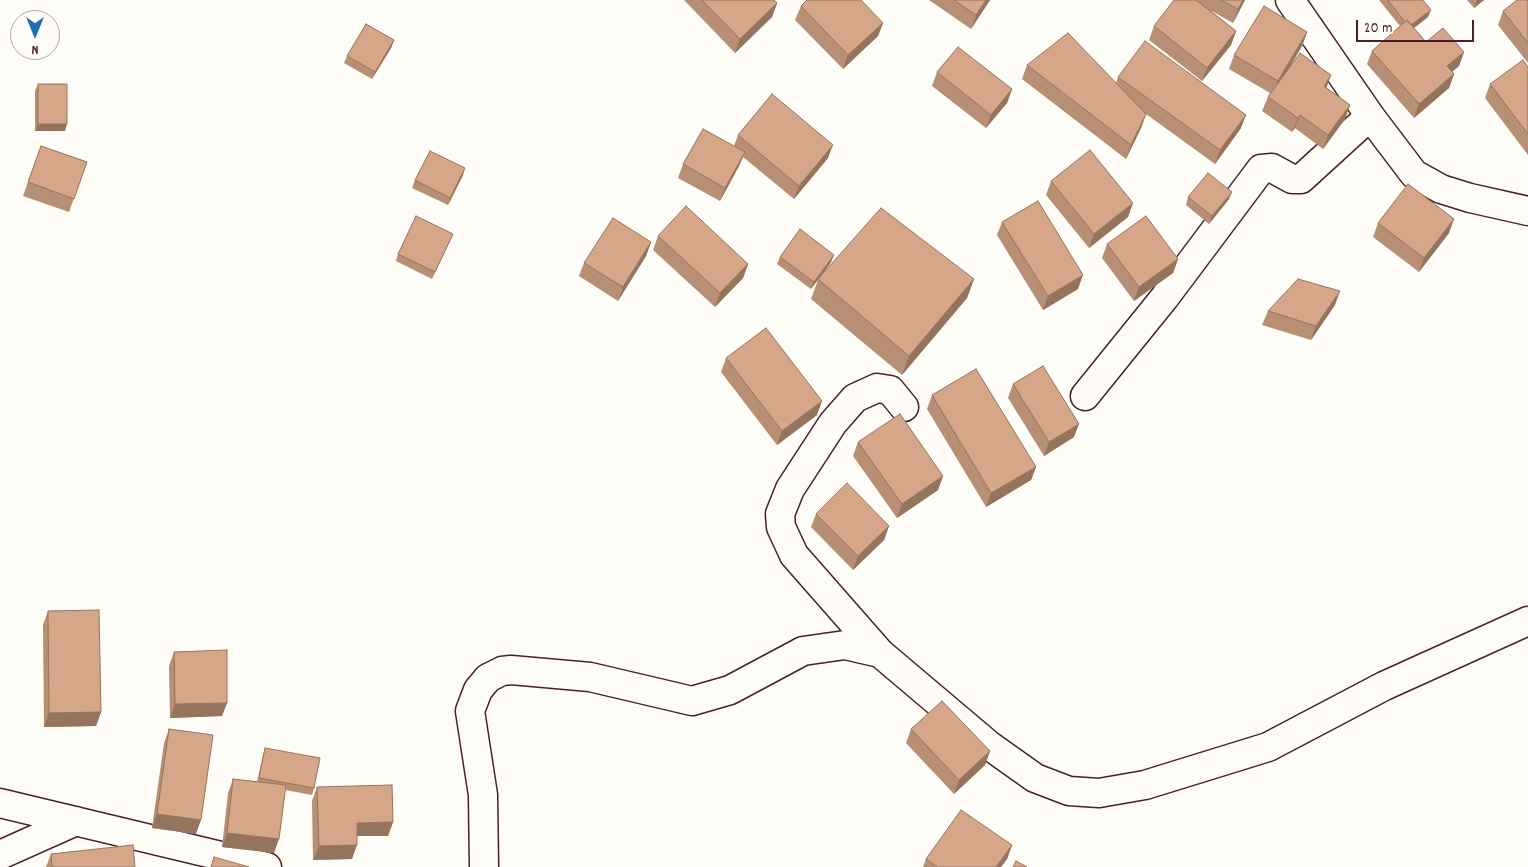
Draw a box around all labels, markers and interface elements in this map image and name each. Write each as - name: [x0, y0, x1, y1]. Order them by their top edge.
- north arrow: [10, 10, 60, 60]
- scale bar: [1358, 10, 1476, 42]
- text: 20 m: [1364, 18, 1392, 40]
- text: N: [32, 39, 38, 59]

